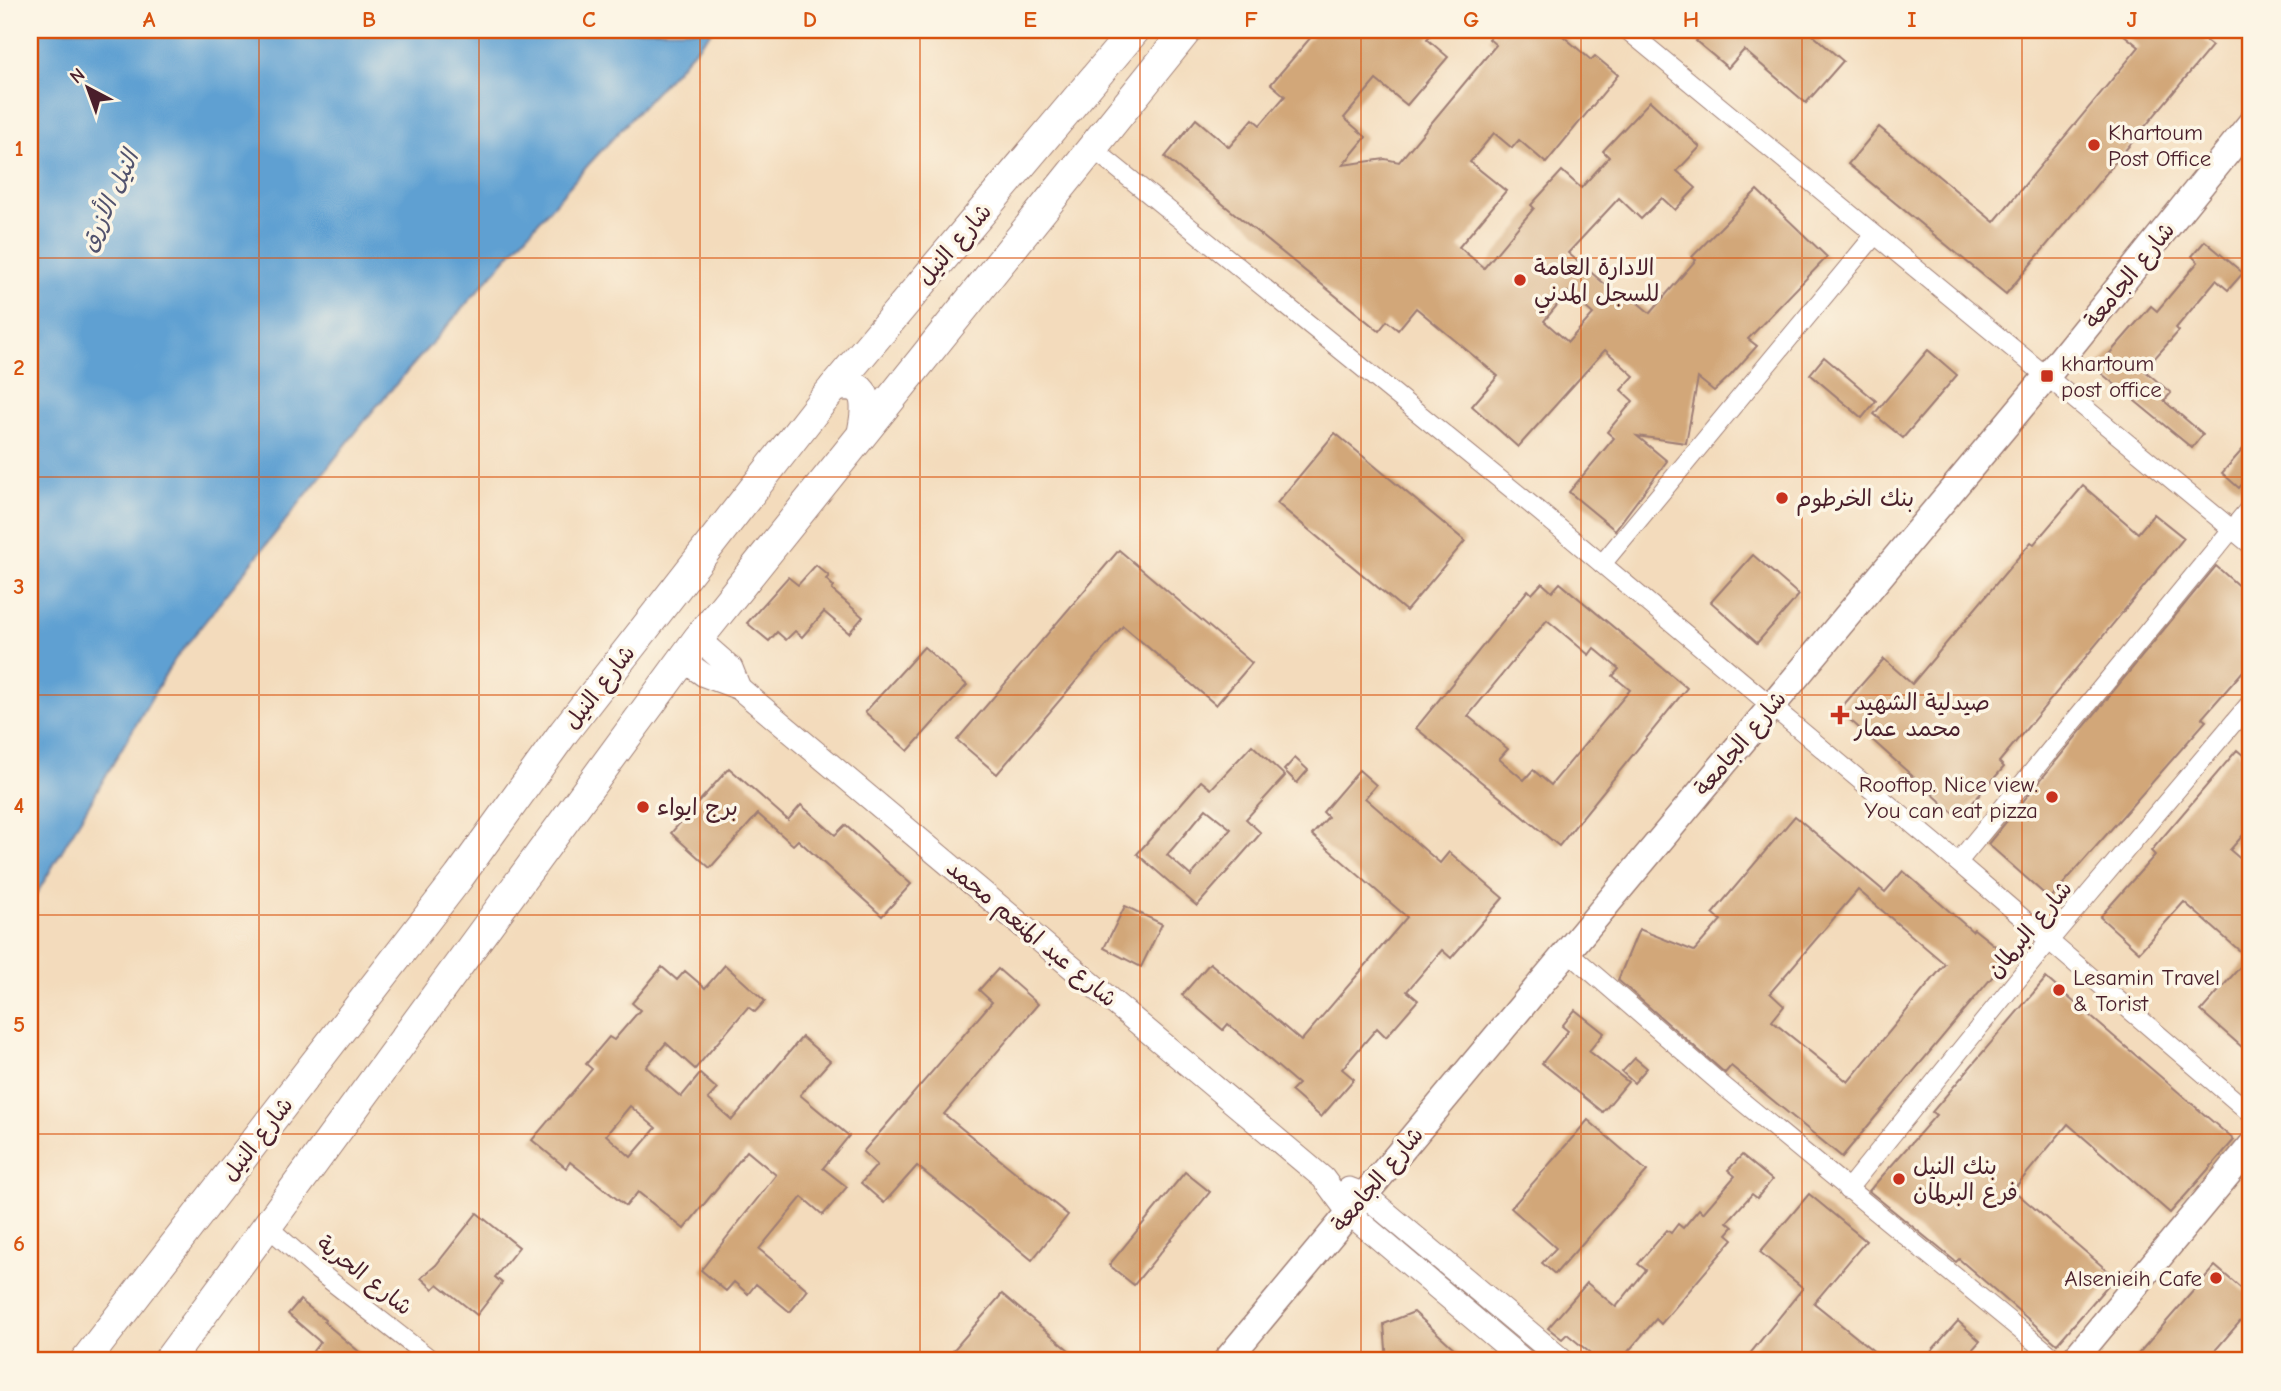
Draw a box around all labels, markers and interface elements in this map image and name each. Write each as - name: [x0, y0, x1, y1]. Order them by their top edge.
- text: A: [143, 6, 156, 33]
- text: B: [362, 6, 376, 33]
- text: C: [582, 6, 596, 33]
- text: D: [803, 6, 817, 33]
- text: E: [1023, 6, 1037, 33]
- text: F: [1244, 6, 1258, 33]
- text: G: [1463, 6, 1479, 33]
- text: H: [1683, 6, 1699, 33]
- text: I: [1907, 6, 1917, 33]
- text: J: [2127, 6, 2138, 33]
- north arrow: [52, 52, 122, 122]
- text: N: [66, 64, 89, 88]
- place label: Khartoum Post Office: [2108, 119, 2211, 172]
- text: 1: [14, 135, 24, 162]
- marker: Khartoum Post Office: [2086, 137, 2102, 153]
- water label: النيل الأزرق: [72, 143, 146, 256]
- street label: شارع النيل: [912, 198, 999, 292]
- street label: شارع الجامعة: [2078, 217, 2182, 335]
- place label: الادارة العامة للسجل المدني: [1534, 254, 1659, 314]
- marker: الادارة العامة للسجل المدني: [1512, 272, 1528, 288]
- place label: khartoum post office: [2061, 350, 2162, 403]
- text: 2: [13, 354, 25, 381]
- marker: khartoum post office: [2039, 368, 2055, 384]
- place label: بنك الخرطوم: [1796, 485, 1914, 516]
- marker: بنك الخرطوم: [1774, 490, 1790, 506]
- text: 3: [13, 573, 25, 600]
- street label: شارع النيل: [558, 640, 642, 736]
- street label: شارع الجامعة: [1689, 685, 1794, 803]
- place label: صيدلية الشهيد محمد عمار: [1853, 689, 1990, 742]
- marker: صيدلية الشهيد محمد عمار: [1832, 707, 1848, 723]
- place label: Rooftop. Nice view. You can eat pizza: [1859, 771, 2038, 824]
- marker: Rooftop. Nice view. You can eat pizza: [2044, 789, 2060, 805]
- text: 4: [14, 792, 25, 819]
- place label: برج ايواء: [657, 794, 738, 823]
- marker: برج ايواء: [635, 799, 651, 815]
- street label: شارع عبد المنعم محمد: [938, 854, 1122, 1016]
- street label: شارع البرلمان: [1981, 875, 2079, 985]
- place label: Lesamin Travel & Torist: [2073, 964, 2220, 1017]
- marker: Lesamin Travel & Torist: [2051, 982, 2067, 998]
- text: 5: [13, 1011, 25, 1038]
- street label: شارع النيل: [216, 1092, 300, 1188]
- street label: شارع الجامعة: [1326, 1121, 1431, 1239]
- place label: بنك النيل فرع البرلمان: [1913, 1153, 2018, 1208]
- marker: بنك النيل فرع البرلمان: [1891, 1171, 1907, 1187]
- text: 6: [13, 1230, 25, 1257]
- street label: شارع الحرية: [310, 1230, 418, 1323]
- place label: Alsenieih Cafe: [2064, 1265, 2202, 1292]
- marker: Alsenieih Cafe: [2208, 1270, 2224, 1286]

